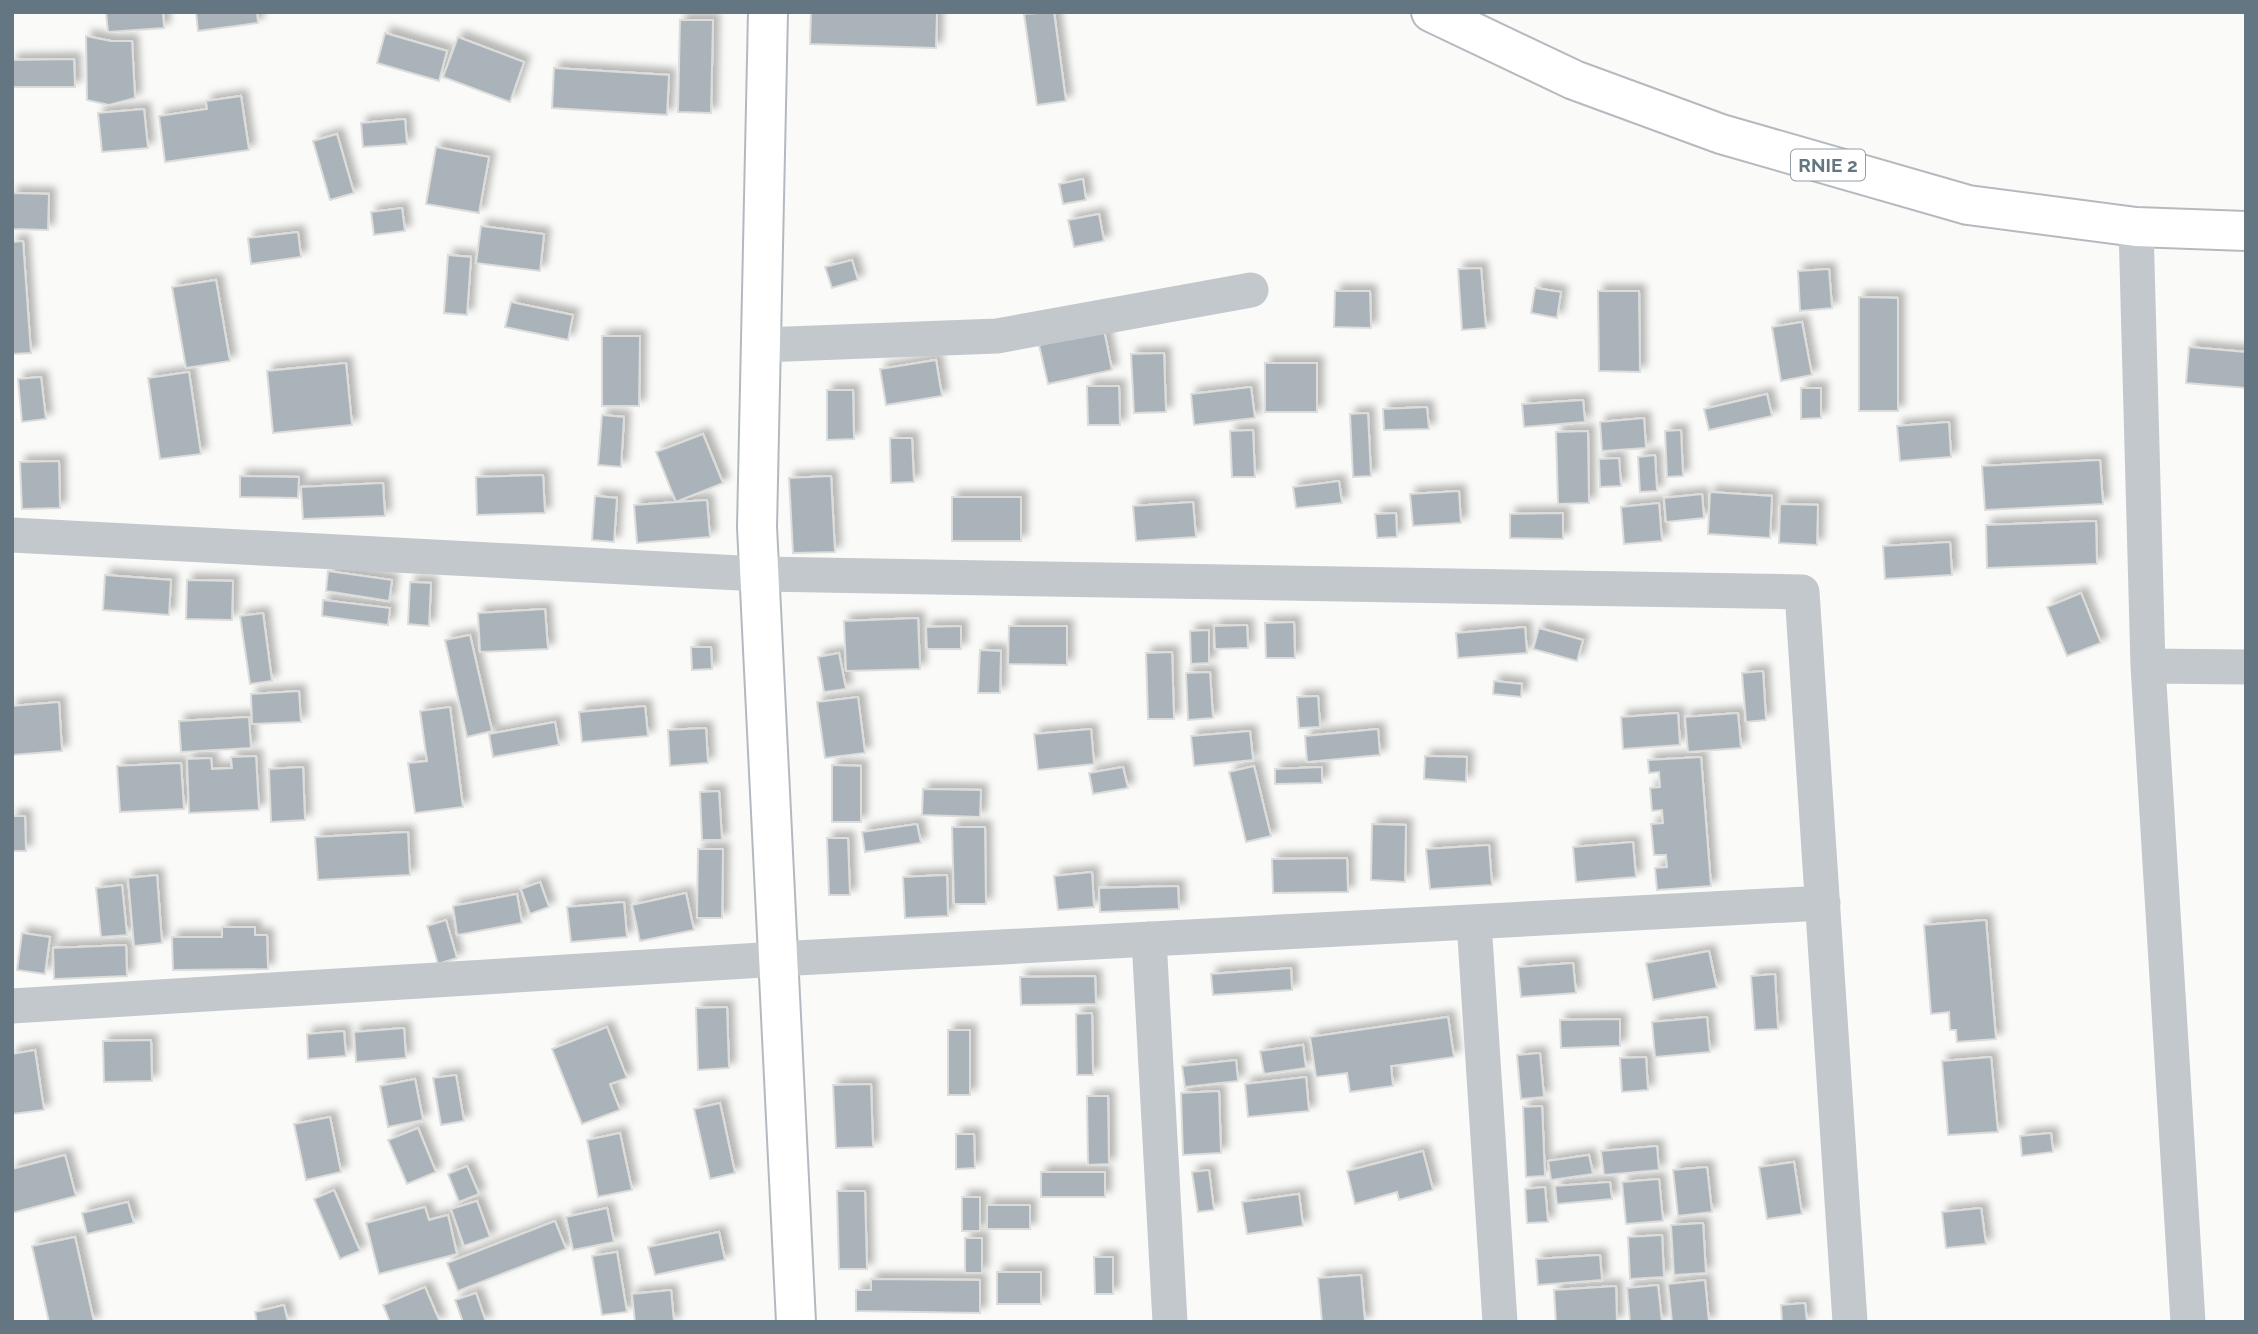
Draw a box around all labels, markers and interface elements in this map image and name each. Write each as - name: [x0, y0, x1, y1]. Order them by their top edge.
- road number: RNIE 2: [1791, 150, 1865, 181]

